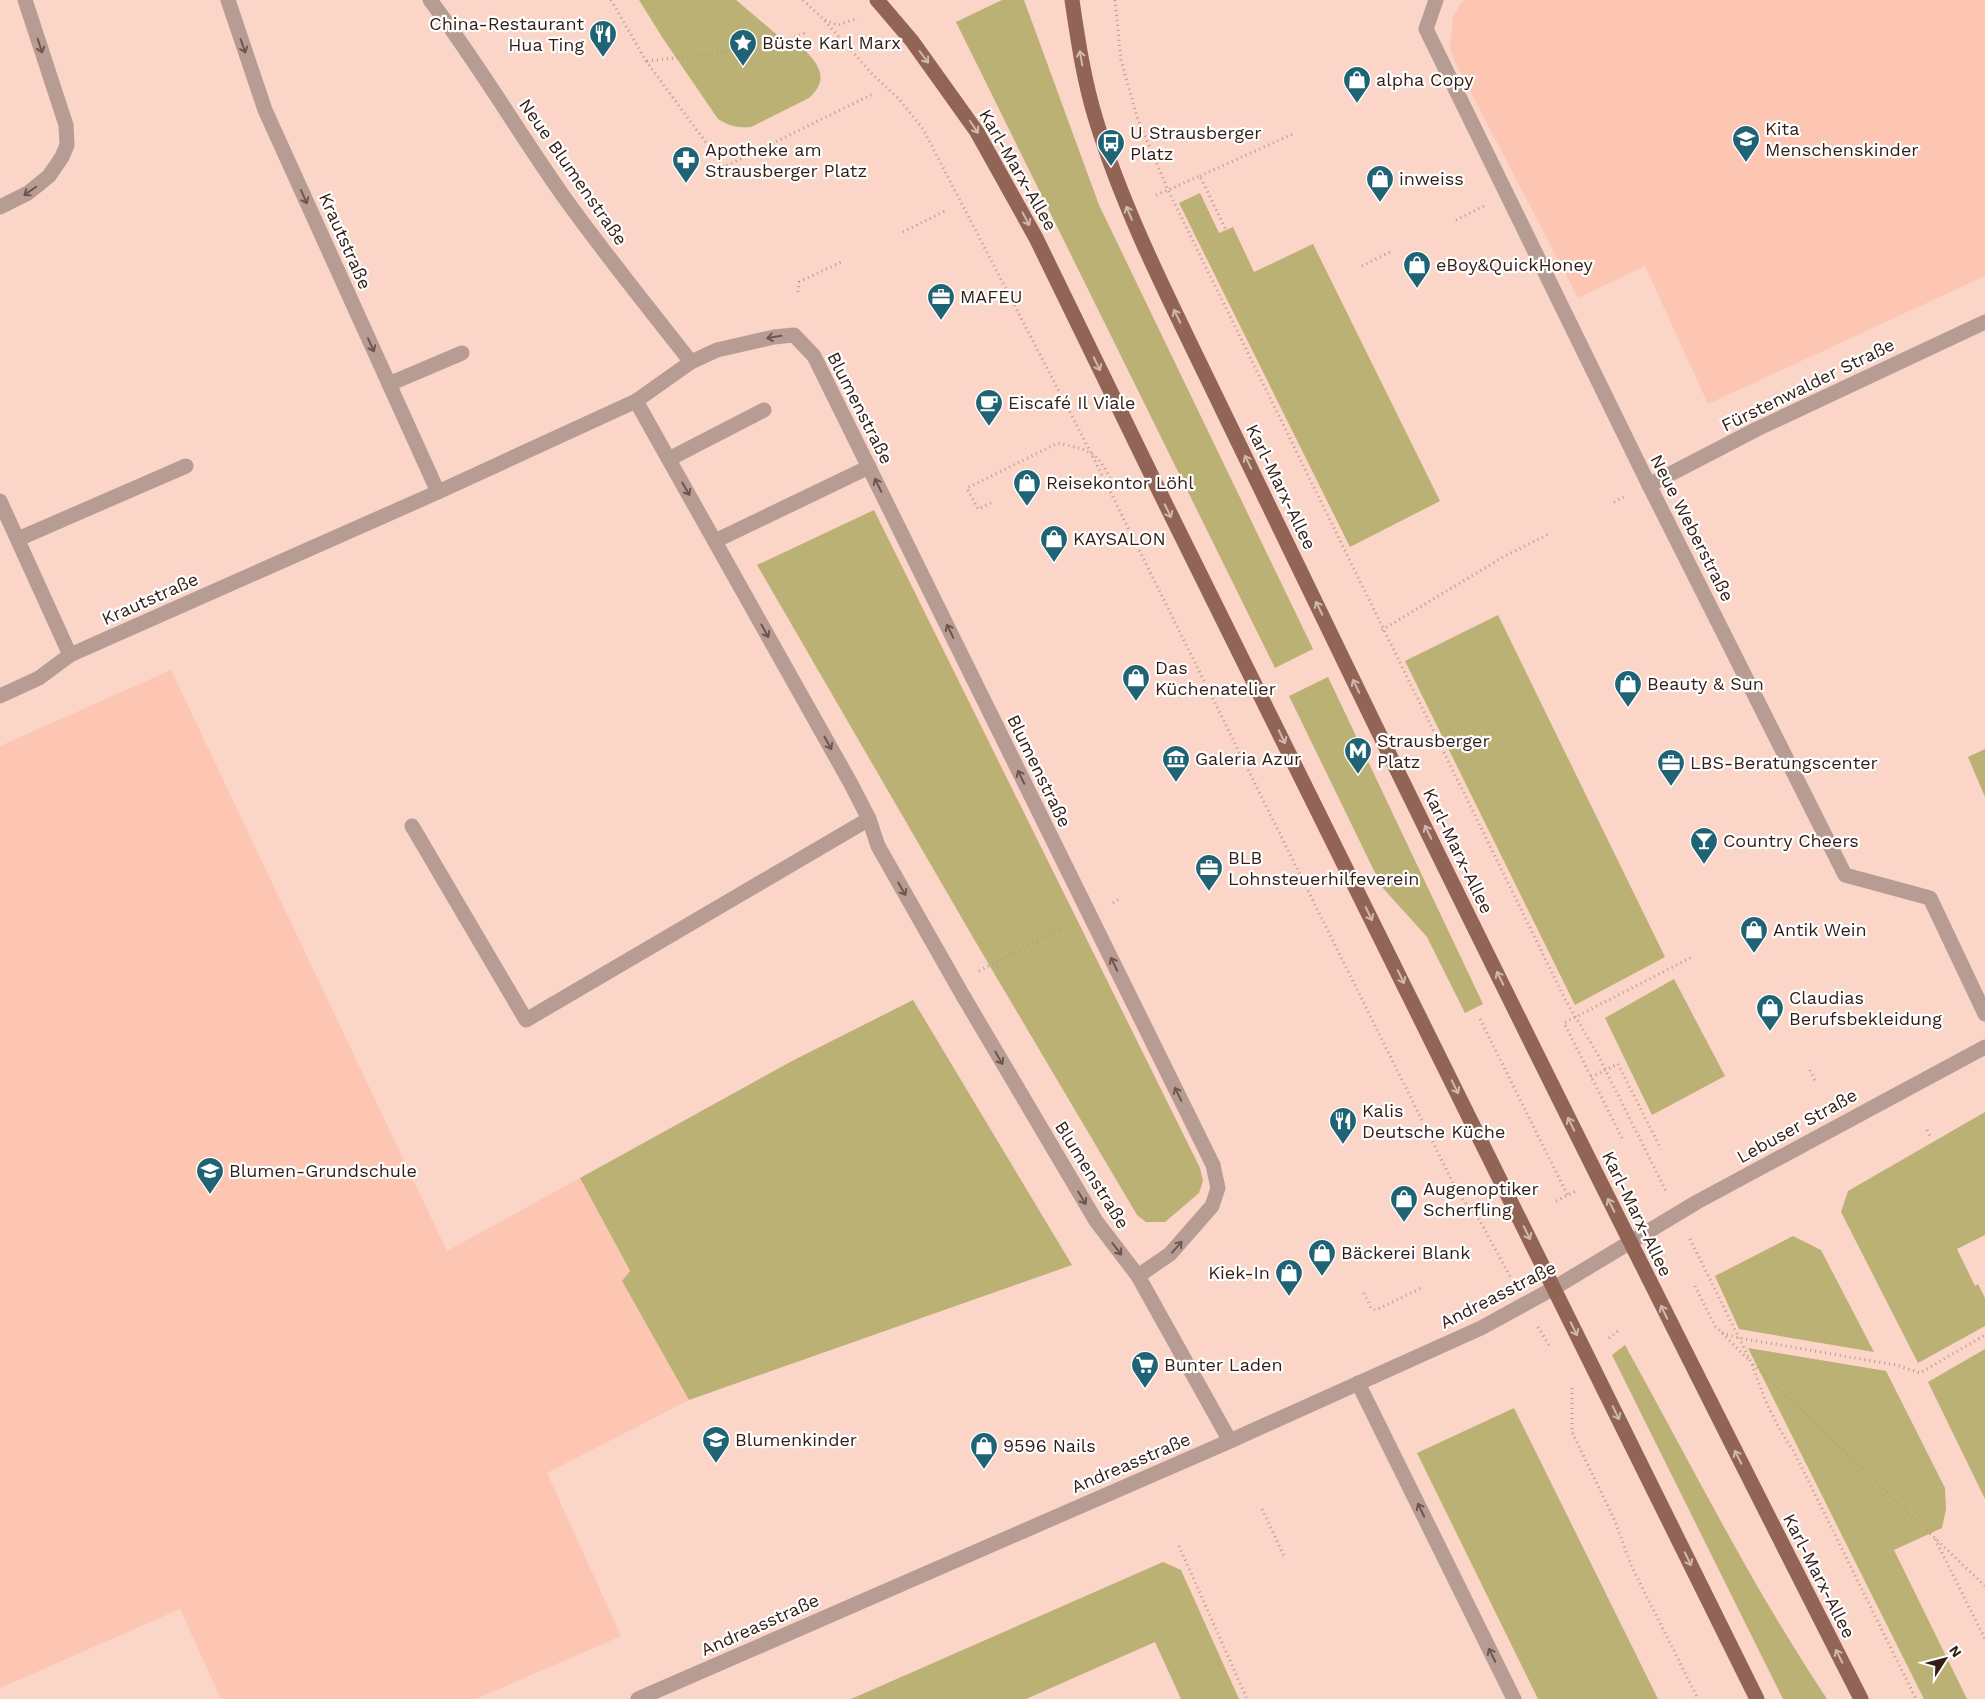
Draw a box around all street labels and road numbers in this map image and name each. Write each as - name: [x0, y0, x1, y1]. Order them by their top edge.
- street label: Neue Blumenstraße: [515, 94, 632, 249]
- street label: Karl-Marx-Allee: [975, 105, 1062, 234]
- street label: Krautstraße: [315, 189, 376, 292]
- street label: Fürstenwalder Straße: [1718, 333, 1898, 436]
- street label: Blumenstraße: [823, 348, 898, 467]
- street label: Karl-Marx-Allee: [1242, 421, 1321, 553]
- street label: Neue Weberstraße: [1646, 451, 1739, 605]
- street label: Krautstraße: [98, 568, 201, 629]
- street label: Blumenstraße: [1003, 711, 1076, 831]
- street label: Karl-Marx-Allee: [1419, 785, 1498, 917]
- street label: Lebuser Straße: [1733, 1084, 1860, 1167]
- street label: Blumenstraße: [1051, 1117, 1134, 1232]
- street label: Karl-Marx-Allee: [1598, 1148, 1677, 1280]
- street label: Andreasstraße: [1436, 1256, 1559, 1333]
- street label: Andreasstraße: [1068, 1428, 1193, 1497]
- street label: Karl-Marx-Allee: [1779, 1510, 1860, 1642]
- street label: Andreasstraße: [697, 1589, 822, 1660]

